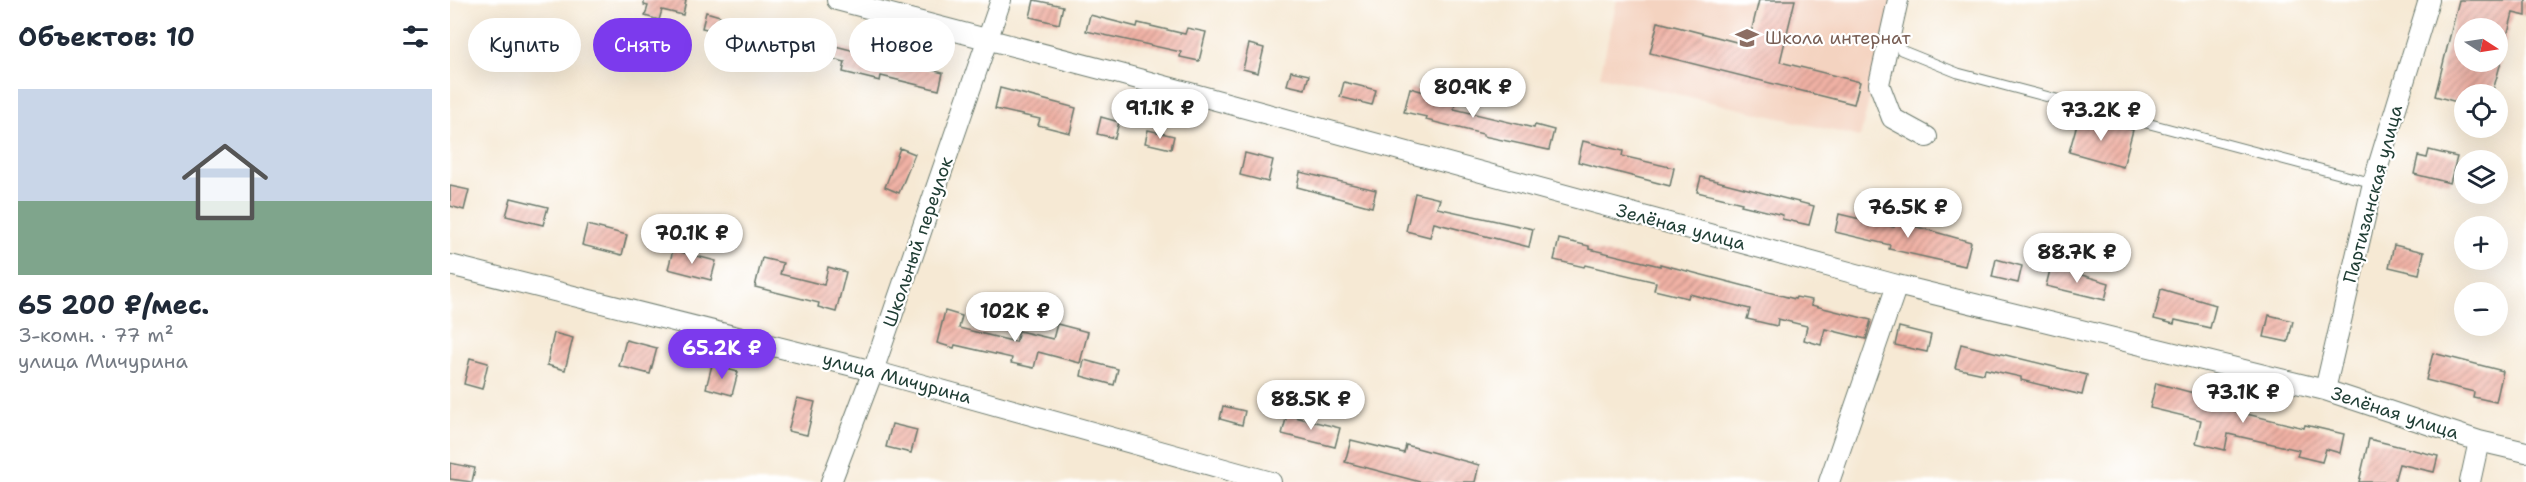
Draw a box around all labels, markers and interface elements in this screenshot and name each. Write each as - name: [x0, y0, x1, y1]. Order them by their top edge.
- chip: Купить: [468, 18, 581, 72]
- chip: Снять: [593, 18, 692, 72]
- chip: Фильтры: [704, 18, 837, 72]
- chip: Новое: [849, 18, 955, 72]
- north arrow: [2454, 18, 2508, 72]
- map controls: [2454, 18, 2508, 336]
- text: Объектов: 10: [18, 19, 195, 54]
- icon: filters: [399, 20, 432, 53]
- school or university icon: Школа интернат: [1734, 25, 1760, 51]
- place label: Школа интернат: [1765, 26, 1911, 50]
- pin: 80.9K ₽: [1418, 68, 1528, 119]
- text: 80.9K ₽: [1434, 74, 1512, 100]
- button: locate: [2454, 84, 2508, 138]
- pin: 91.1K ₽: [1105, 89, 1215, 140]
- pin: 73.2K ₽: [2046, 91, 2156, 142]
- text: 91.1K ₽: [1125, 95, 1195, 121]
- text: 73.2K ₽: [2061, 97, 2141, 123]
- street label: Партизанская улица: [2338, 102, 2408, 286]
- icon: home: [171, 128, 279, 236]
- button: layers: [2454, 150, 2508, 204]
- street label: Школьный переулок: [878, 153, 959, 330]
- pin: 76.5K ₽: [1853, 188, 1963, 239]
- text: 76.5K ₽: [1868, 194, 1948, 220]
- street label: Зелёная улица: [1614, 198, 1748, 256]
- pin: 70.1K ₽: [637, 214, 747, 265]
- button: +: [2454, 216, 2508, 270]
- text: 70.1K ₽: [655, 220, 729, 246]
- pin: 88.7K ₽: [2022, 233, 2132, 284]
- text: 88.7K ₽: [2037, 239, 2117, 265]
- button: −: [2454, 282, 2508, 336]
- text: 65 200 ₽/мес.: [18, 287, 209, 322]
- pin: 102K ₽: [966, 292, 1064, 343]
- text: 102K ₽: [980, 298, 1050, 324]
- text: 3-комн. · 77 m²: [18, 322, 174, 348]
- pin: 65.2K ₽: [667, 329, 777, 380]
- text: 65.2K ₽: [682, 335, 762, 361]
- street label: улица Мичурина: [820, 347, 974, 409]
- text: улица Мичурина: [18, 348, 188, 374]
- pin: 73.1K ₽: [2188, 373, 2298, 424]
- text: 73.1K ₽: [2206, 379, 2280, 405]
- pin: 88.5K ₽: [1256, 380, 1366, 431]
- street label: Зелёная улица: [2328, 381, 2462, 445]
- text: 88.5K ₽: [1271, 386, 1351, 412]

